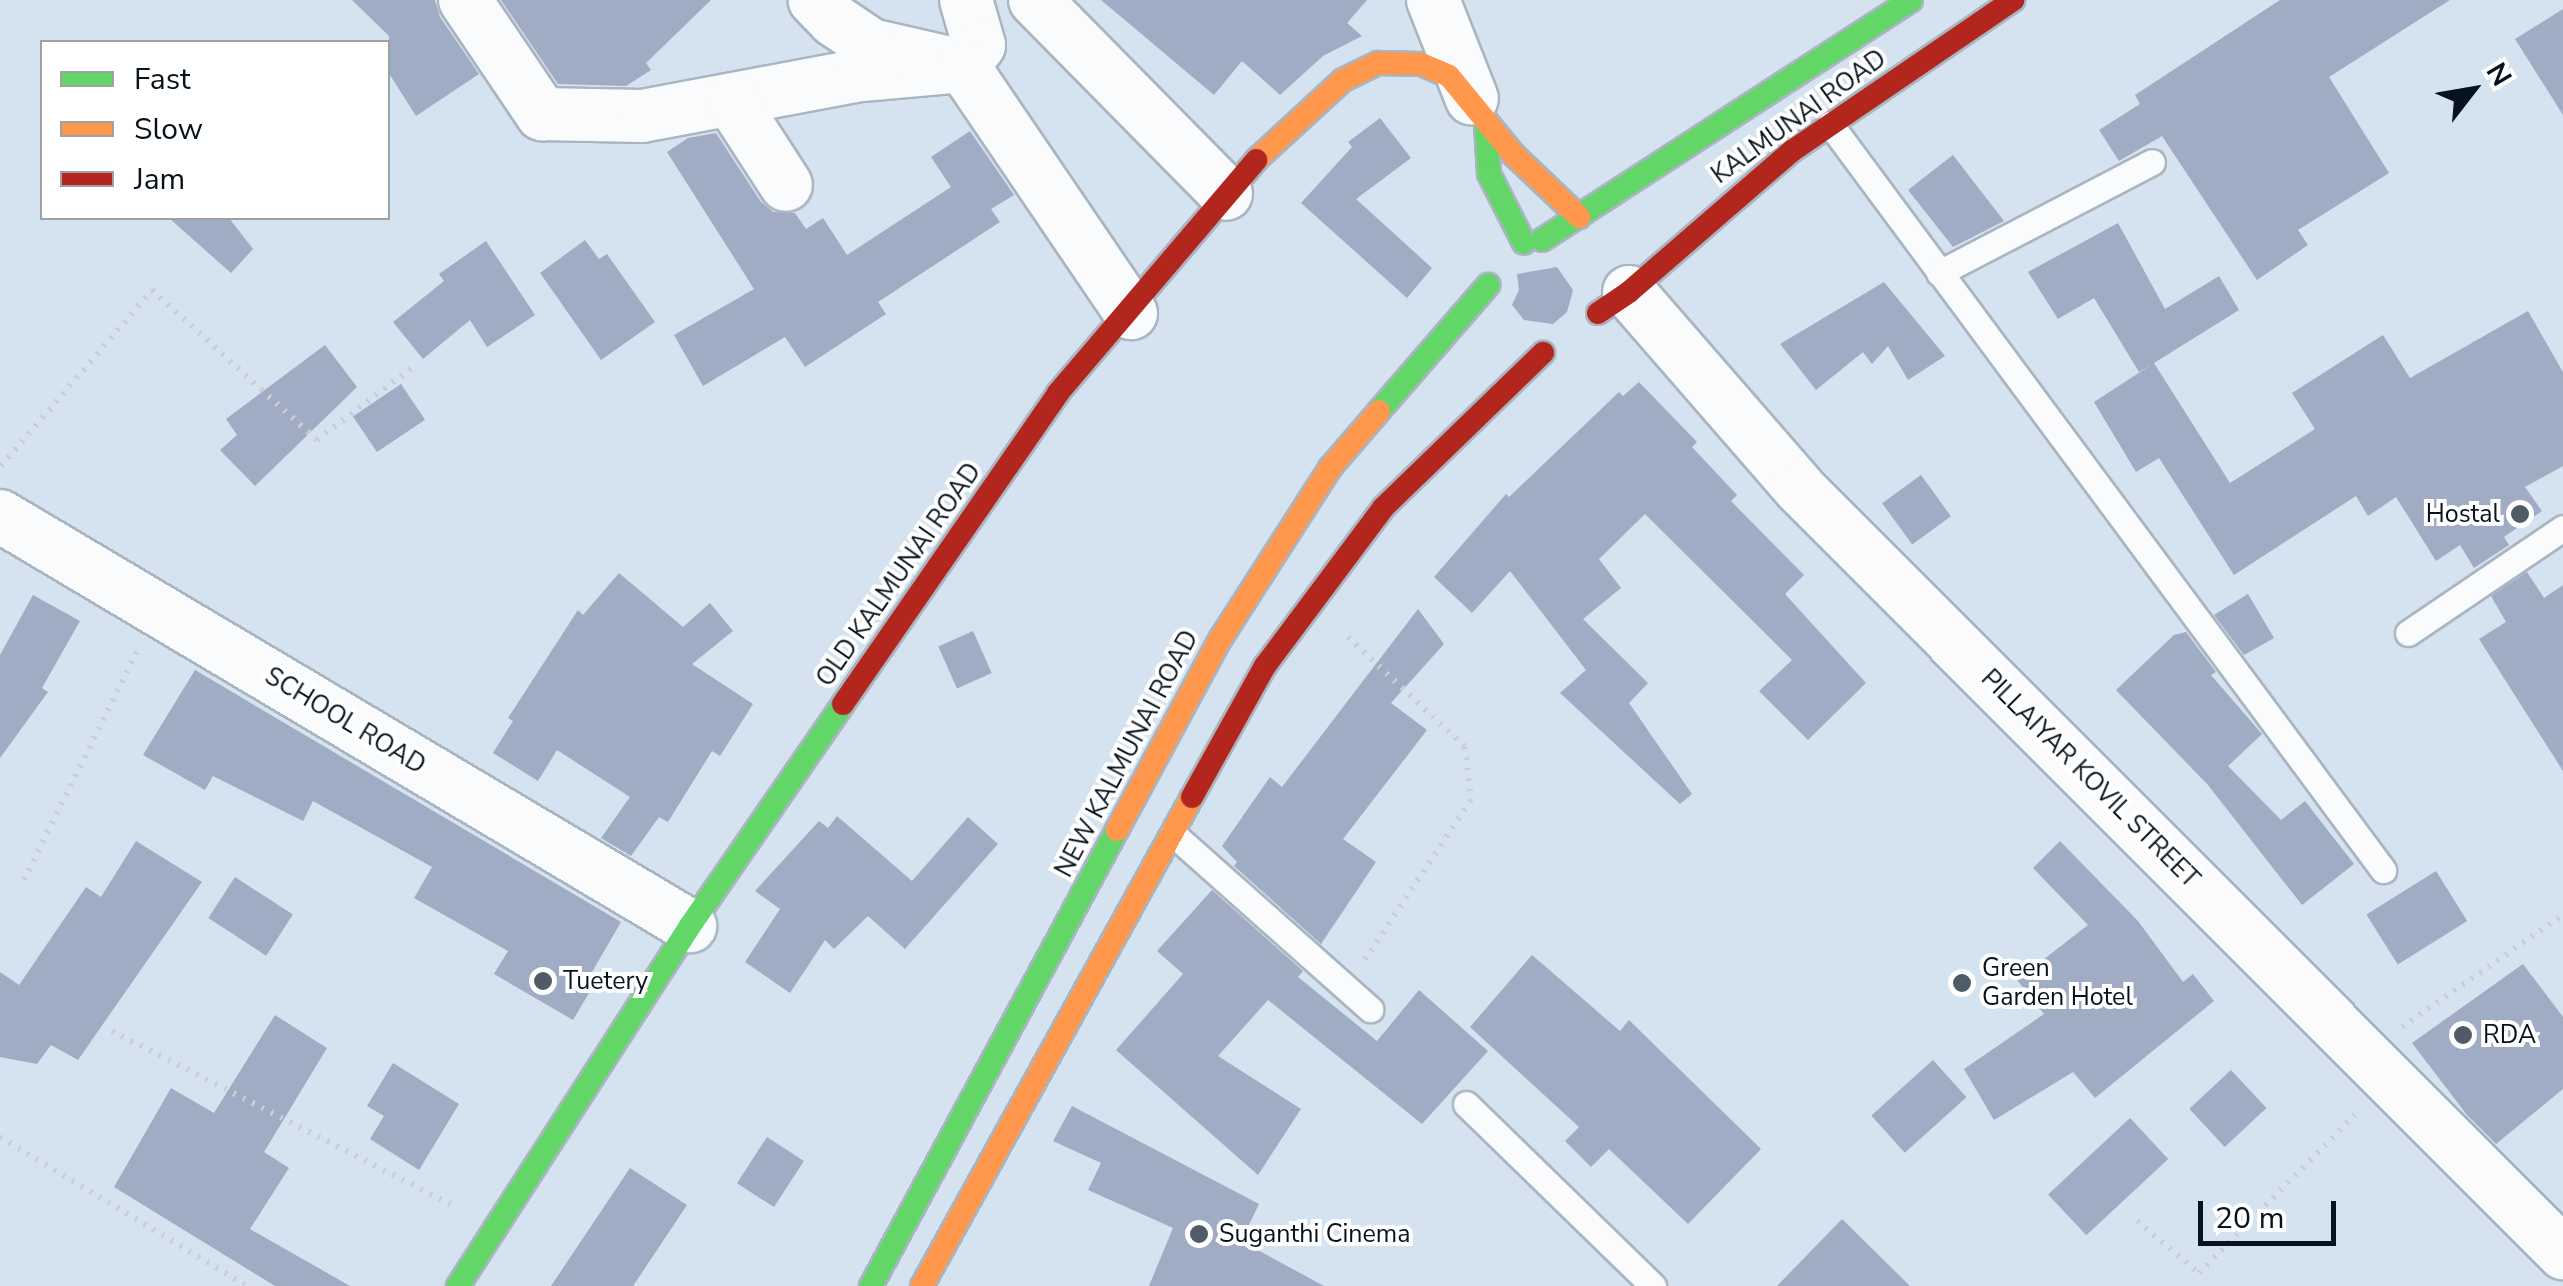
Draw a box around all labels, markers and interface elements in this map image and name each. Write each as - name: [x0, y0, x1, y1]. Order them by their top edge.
- legend: [40, 40, 390, 220]
- north arrow: [2423, 40, 2523, 140]
- street label: KALMUNAI ROAD: [1706, 44, 1892, 190]
- text: N: [2477, 56, 2520, 93]
- text: Fast: [134, 59, 191, 100]
- text: Slow: [134, 109, 203, 150]
- text: Jam: [134, 159, 185, 200]
- street label: OLD KALMUNAI ROAD: [810, 458, 988, 692]
- place label: Hostal: [2426, 499, 2500, 529]
- marker: Hostal: [2509, 503, 2531, 525]
- street label: NEW KALMUNAI ROAD: [1049, 626, 1205, 882]
- street label: SCHOOL ROAD: [259, 661, 431, 781]
- street label: PILLAIYAR KOVIL STREET: [1975, 664, 2205, 894]
- place label: Green Garden Hotel: [1982, 954, 2133, 1013]
- place label: Tuetery: [563, 966, 648, 996]
- marker: Tuetery: [532, 970, 554, 992]
- marker: Green Garden Hotel: [1951, 972, 1973, 994]
- place label: RDA: [2483, 1020, 2536, 1050]
- marker: RDA: [2452, 1024, 2474, 1046]
- scale bar: [2203, 1181, 2340, 1243]
- text: 20 m: [2215, 1198, 2284, 1239]
- place label: Suganthi Cinema: [1219, 1219, 1410, 1249]
- marker: Suganthi Cinema: [1188, 1223, 1210, 1245]

